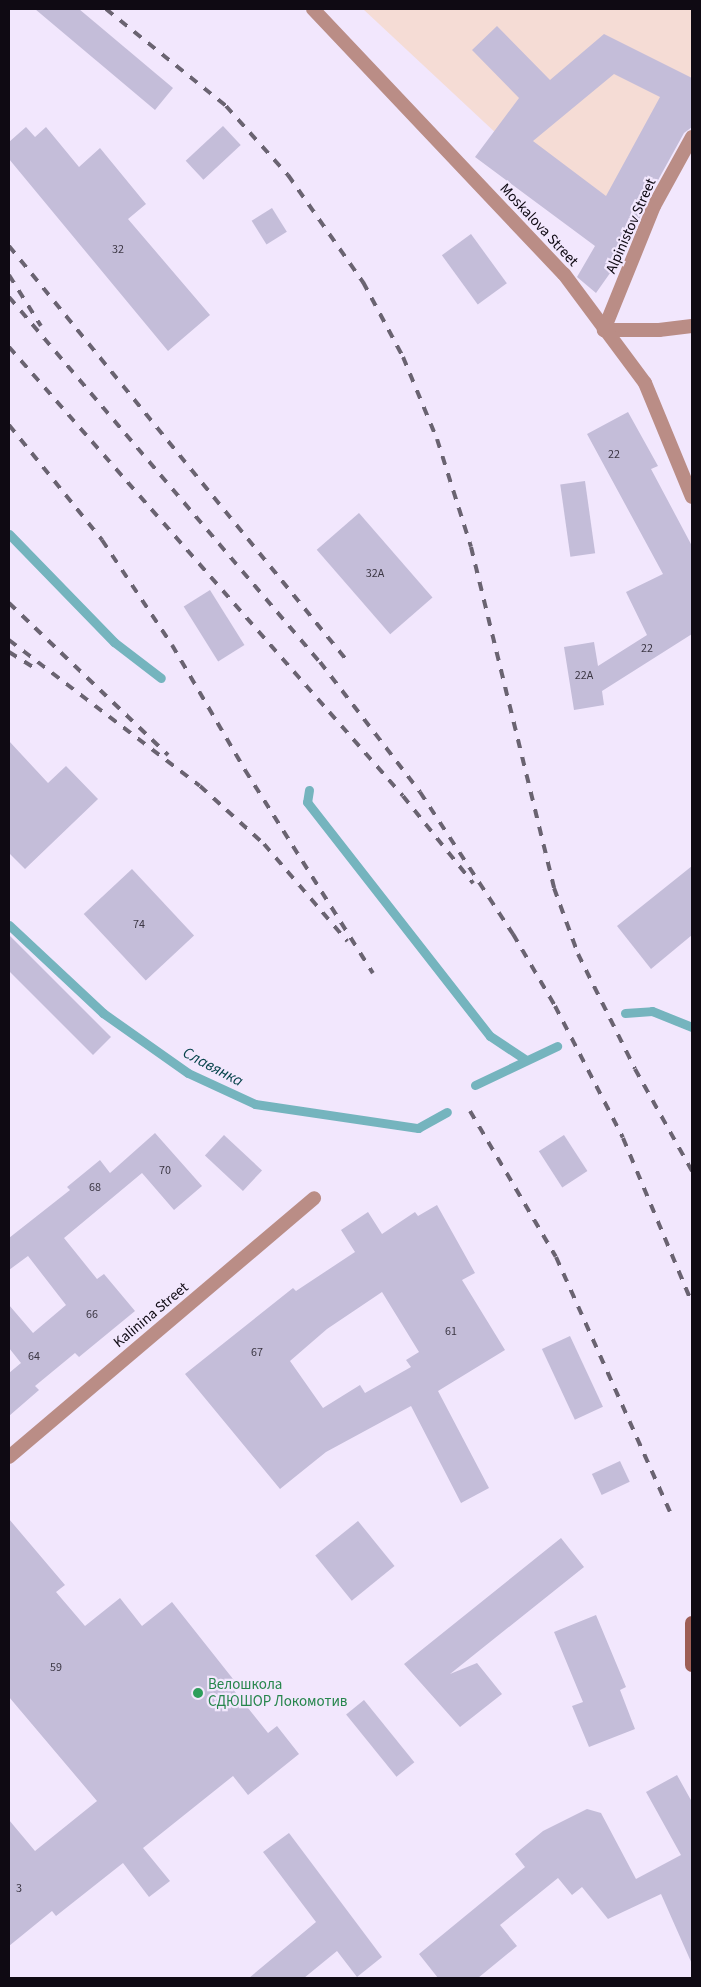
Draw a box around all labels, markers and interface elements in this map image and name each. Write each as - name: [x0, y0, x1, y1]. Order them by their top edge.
- street label: Alpinistov Street: [602, 176, 660, 276]
- street label: Moskalova Street: [496, 180, 582, 270]
- house number: 32: [112, 243, 124, 257]
- house number: 22: [608, 448, 620, 462]
- house number: 32А: [366, 567, 384, 581]
- house number: 22: [641, 642, 653, 656]
- house number: 22А: [575, 669, 593, 683]
- house number: 74: [133, 918, 145, 932]
- water label: Славянка: [180, 1043, 246, 1091]
- house number: 70: [159, 1164, 171, 1178]
- house number: 68: [89, 1181, 101, 1195]
- street label: Kalinina Street: [110, 1279, 192, 1351]
- house number: 66: [86, 1308, 98, 1322]
- house number: 61: [445, 1325, 457, 1339]
- house number: 67: [251, 1346, 263, 1360]
- house number: 64: [28, 1350, 40, 1364]
- house number: 59: [50, 1661, 62, 1675]
- place label: Велошкола СДЮШОР Локомотив: [208, 1675, 347, 1710]
- marker: Велошкола СДЮШОР Локомотив: [192, 1687, 204, 1699]
- house number: 3: [16, 1882, 22, 1896]

